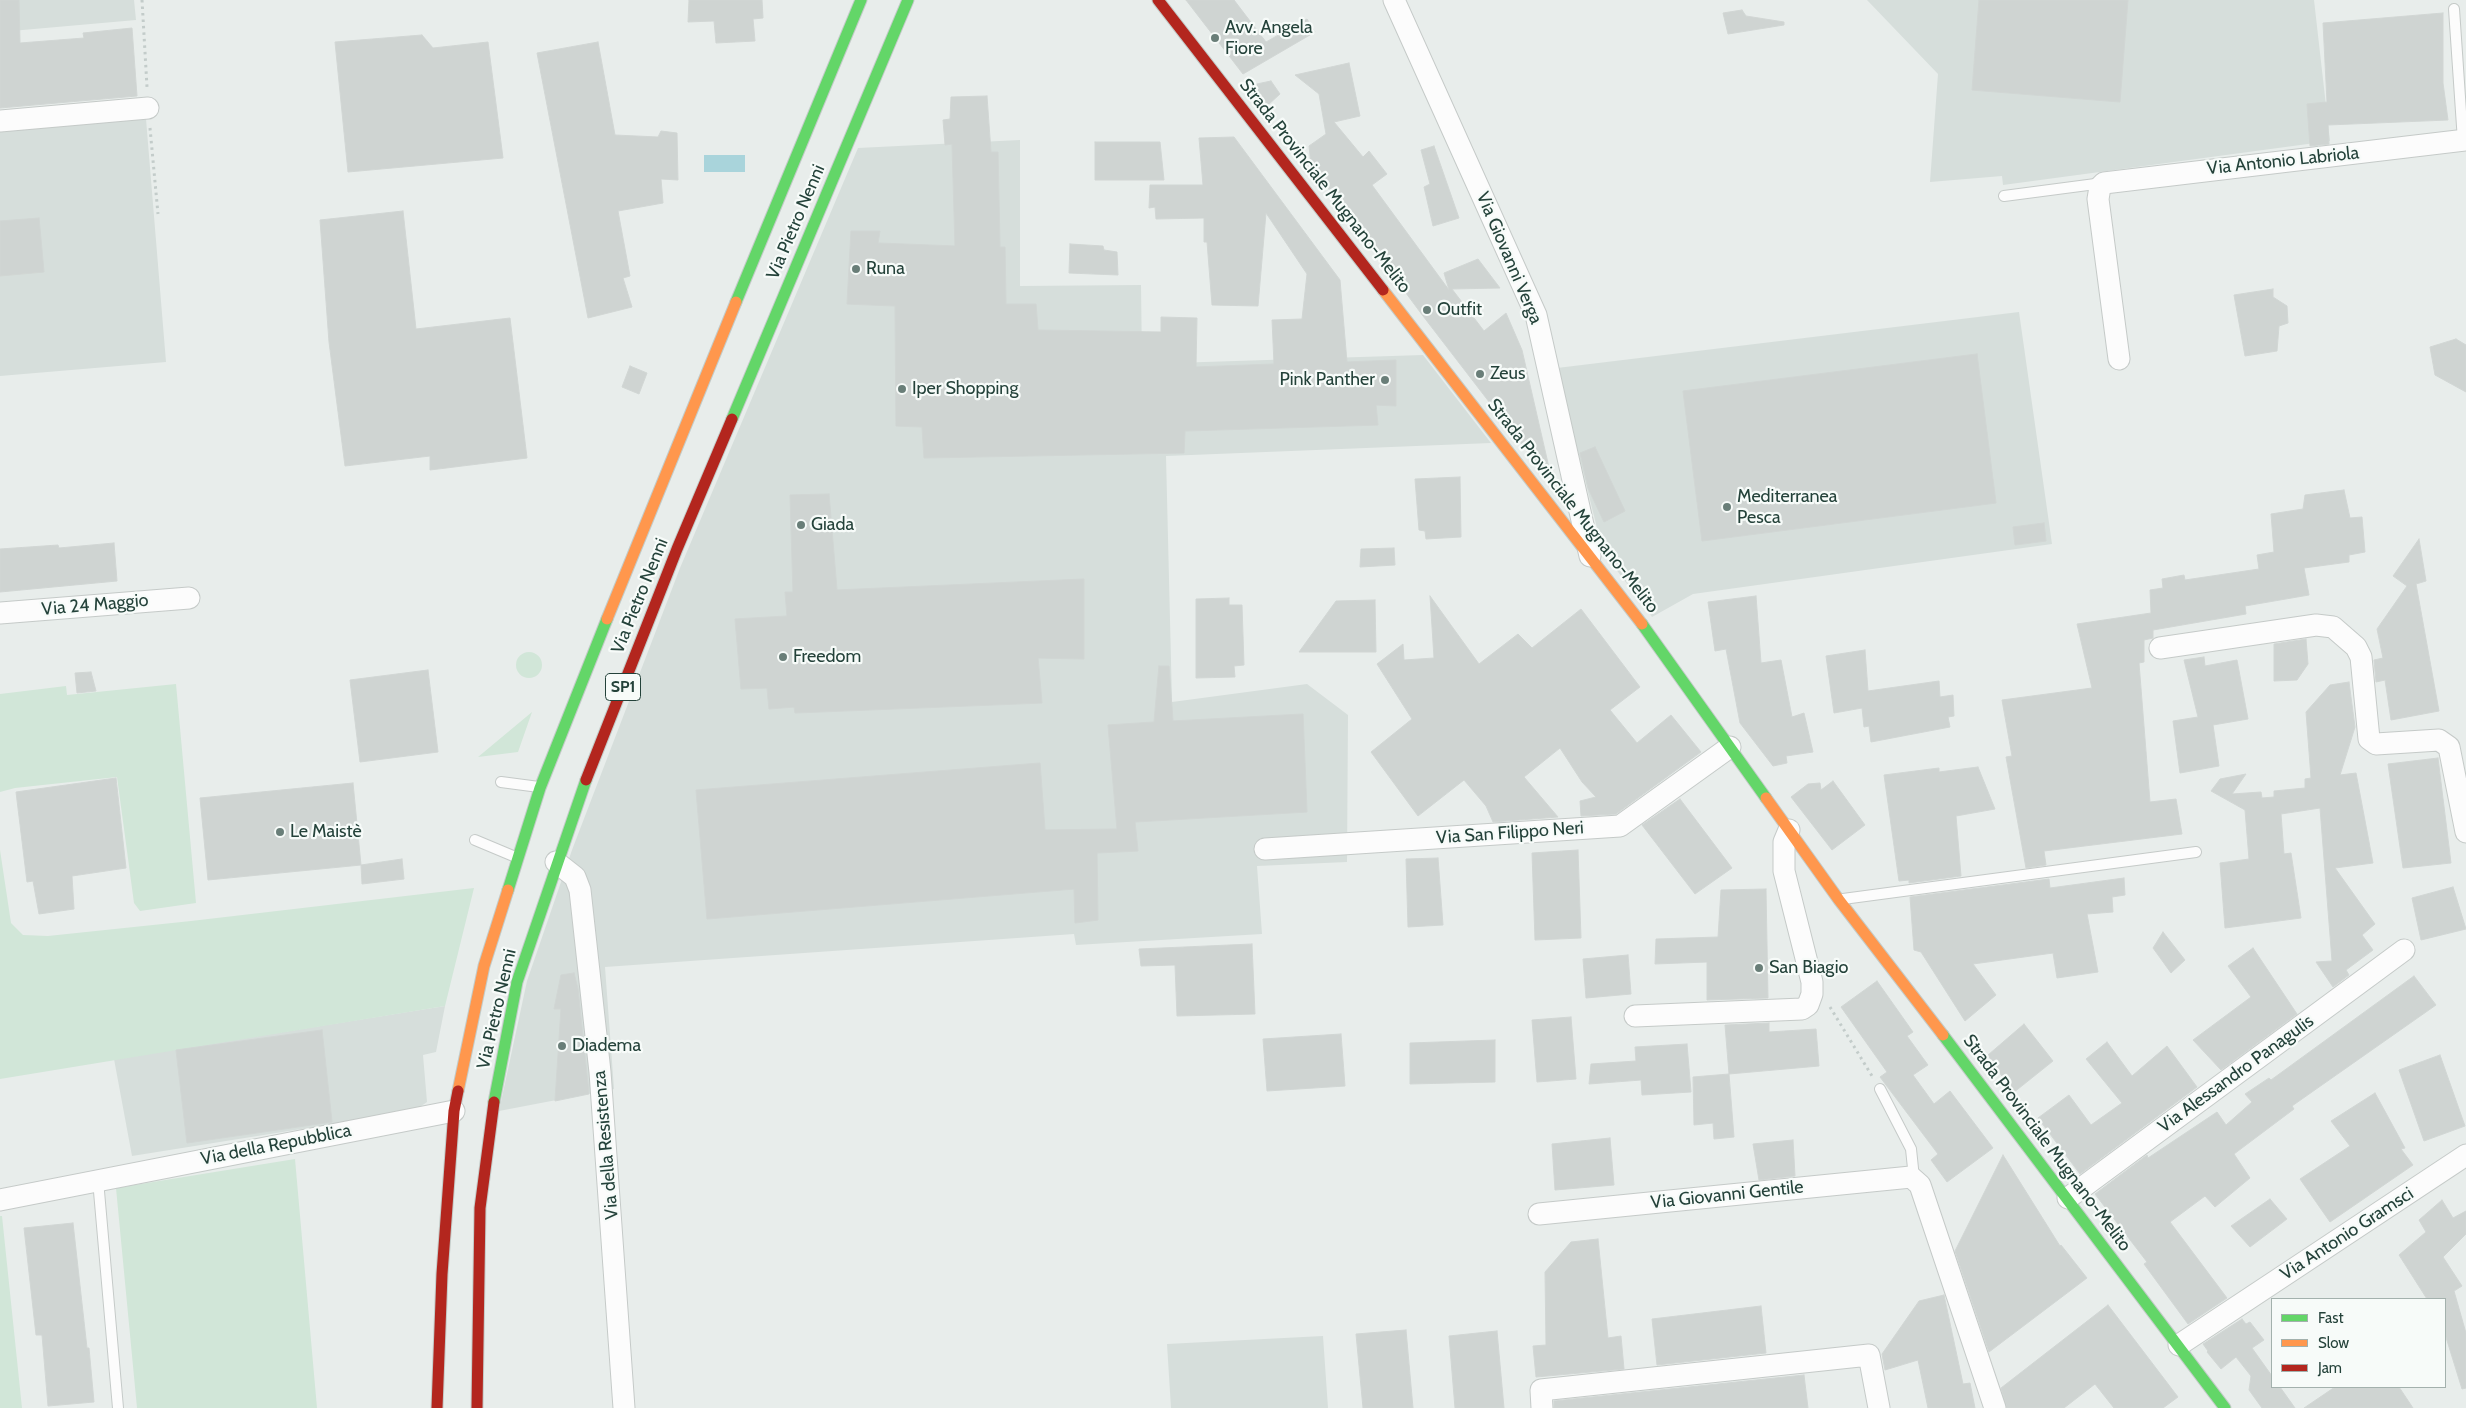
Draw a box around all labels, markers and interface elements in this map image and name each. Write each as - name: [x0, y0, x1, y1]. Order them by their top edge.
- place label: Avv. Angela Fiore: [1225, 17, 1313, 59]
- marker: Avv. Angela Fiore: [1209, 32, 1221, 44]
- street label: Strada Provinciale Mugnano-Melito: [1235, 75, 1415, 297]
- street label: Via Antonio Labriola: [2206, 142, 2360, 180]
- street label: Via Pietro Nenni: [762, 161, 830, 283]
- street label: Via Giovanni Verga: [1471, 189, 1547, 327]
- place label: Runa: [866, 258, 905, 280]
- marker: Runa: [850, 263, 862, 275]
- place label: Outfit: [1437, 299, 1482, 321]
- marker: Outfit: [1421, 304, 1433, 316]
- place label: Zeus: [1490, 363, 1525, 385]
- marker: Zeus: [1474, 368, 1486, 380]
- place label: Pink Panther: [1279, 369, 1375, 391]
- marker: Pink Panther: [1379, 374, 1391, 386]
- place label: Iper Shopping: [912, 378, 1018, 400]
- marker: Iper Shopping: [896, 383, 908, 395]
- street label: Strada Provinciale Mugnano-Melito: [1483, 395, 1663, 617]
- place label: Mediterranea Pesca: [1737, 486, 1837, 528]
- marker: Mediterranea Pesca: [1721, 501, 1733, 513]
- place label: Giada: [811, 514, 854, 536]
- marker: Giada: [795, 519, 807, 531]
- street label: Via Pietro Nenni: [607, 535, 673, 657]
- street label: Via 24 Maggio: [41, 590, 149, 620]
- place label: Freedom: [793, 646, 861, 668]
- marker: Freedom: [777, 651, 789, 663]
- road number: SP1: [606, 674, 640, 700]
- street label: Via San Filippo Neri: [1436, 817, 1584, 849]
- place label: Le Maistè: [290, 821, 362, 843]
- marker: Le Maistè: [274, 826, 286, 838]
- street label: Via Pietro Nenni: [473, 947, 521, 1071]
- place label: San Biagio: [1769, 957, 1848, 979]
- marker: San Biagio: [1753, 962, 1765, 974]
- street label: Via Alessandro Panagulis: [2154, 1010, 2318, 1138]
- street label: Strada Provinciale Mugnano-Melito: [1958, 1030, 2136, 1256]
- place label: Diadema: [572, 1035, 641, 1057]
- marker: Diadema: [556, 1040, 568, 1052]
- street label: Via della Resistenza: [589, 1070, 623, 1220]
- street label: Via della Repubblica: [199, 1120, 353, 1170]
- street label: Via Giovanni Gentile: [1649, 1176, 1805, 1214]
- street label: Via Antonio Gramsci: [2276, 1183, 2418, 1285]
- legend: [2271, 1298, 2446, 1388]
- text: Fast: [2318, 1309, 2343, 1327]
- text: Slow: [2318, 1334, 2349, 1352]
- text: Jam: [2318, 1359, 2342, 1377]

